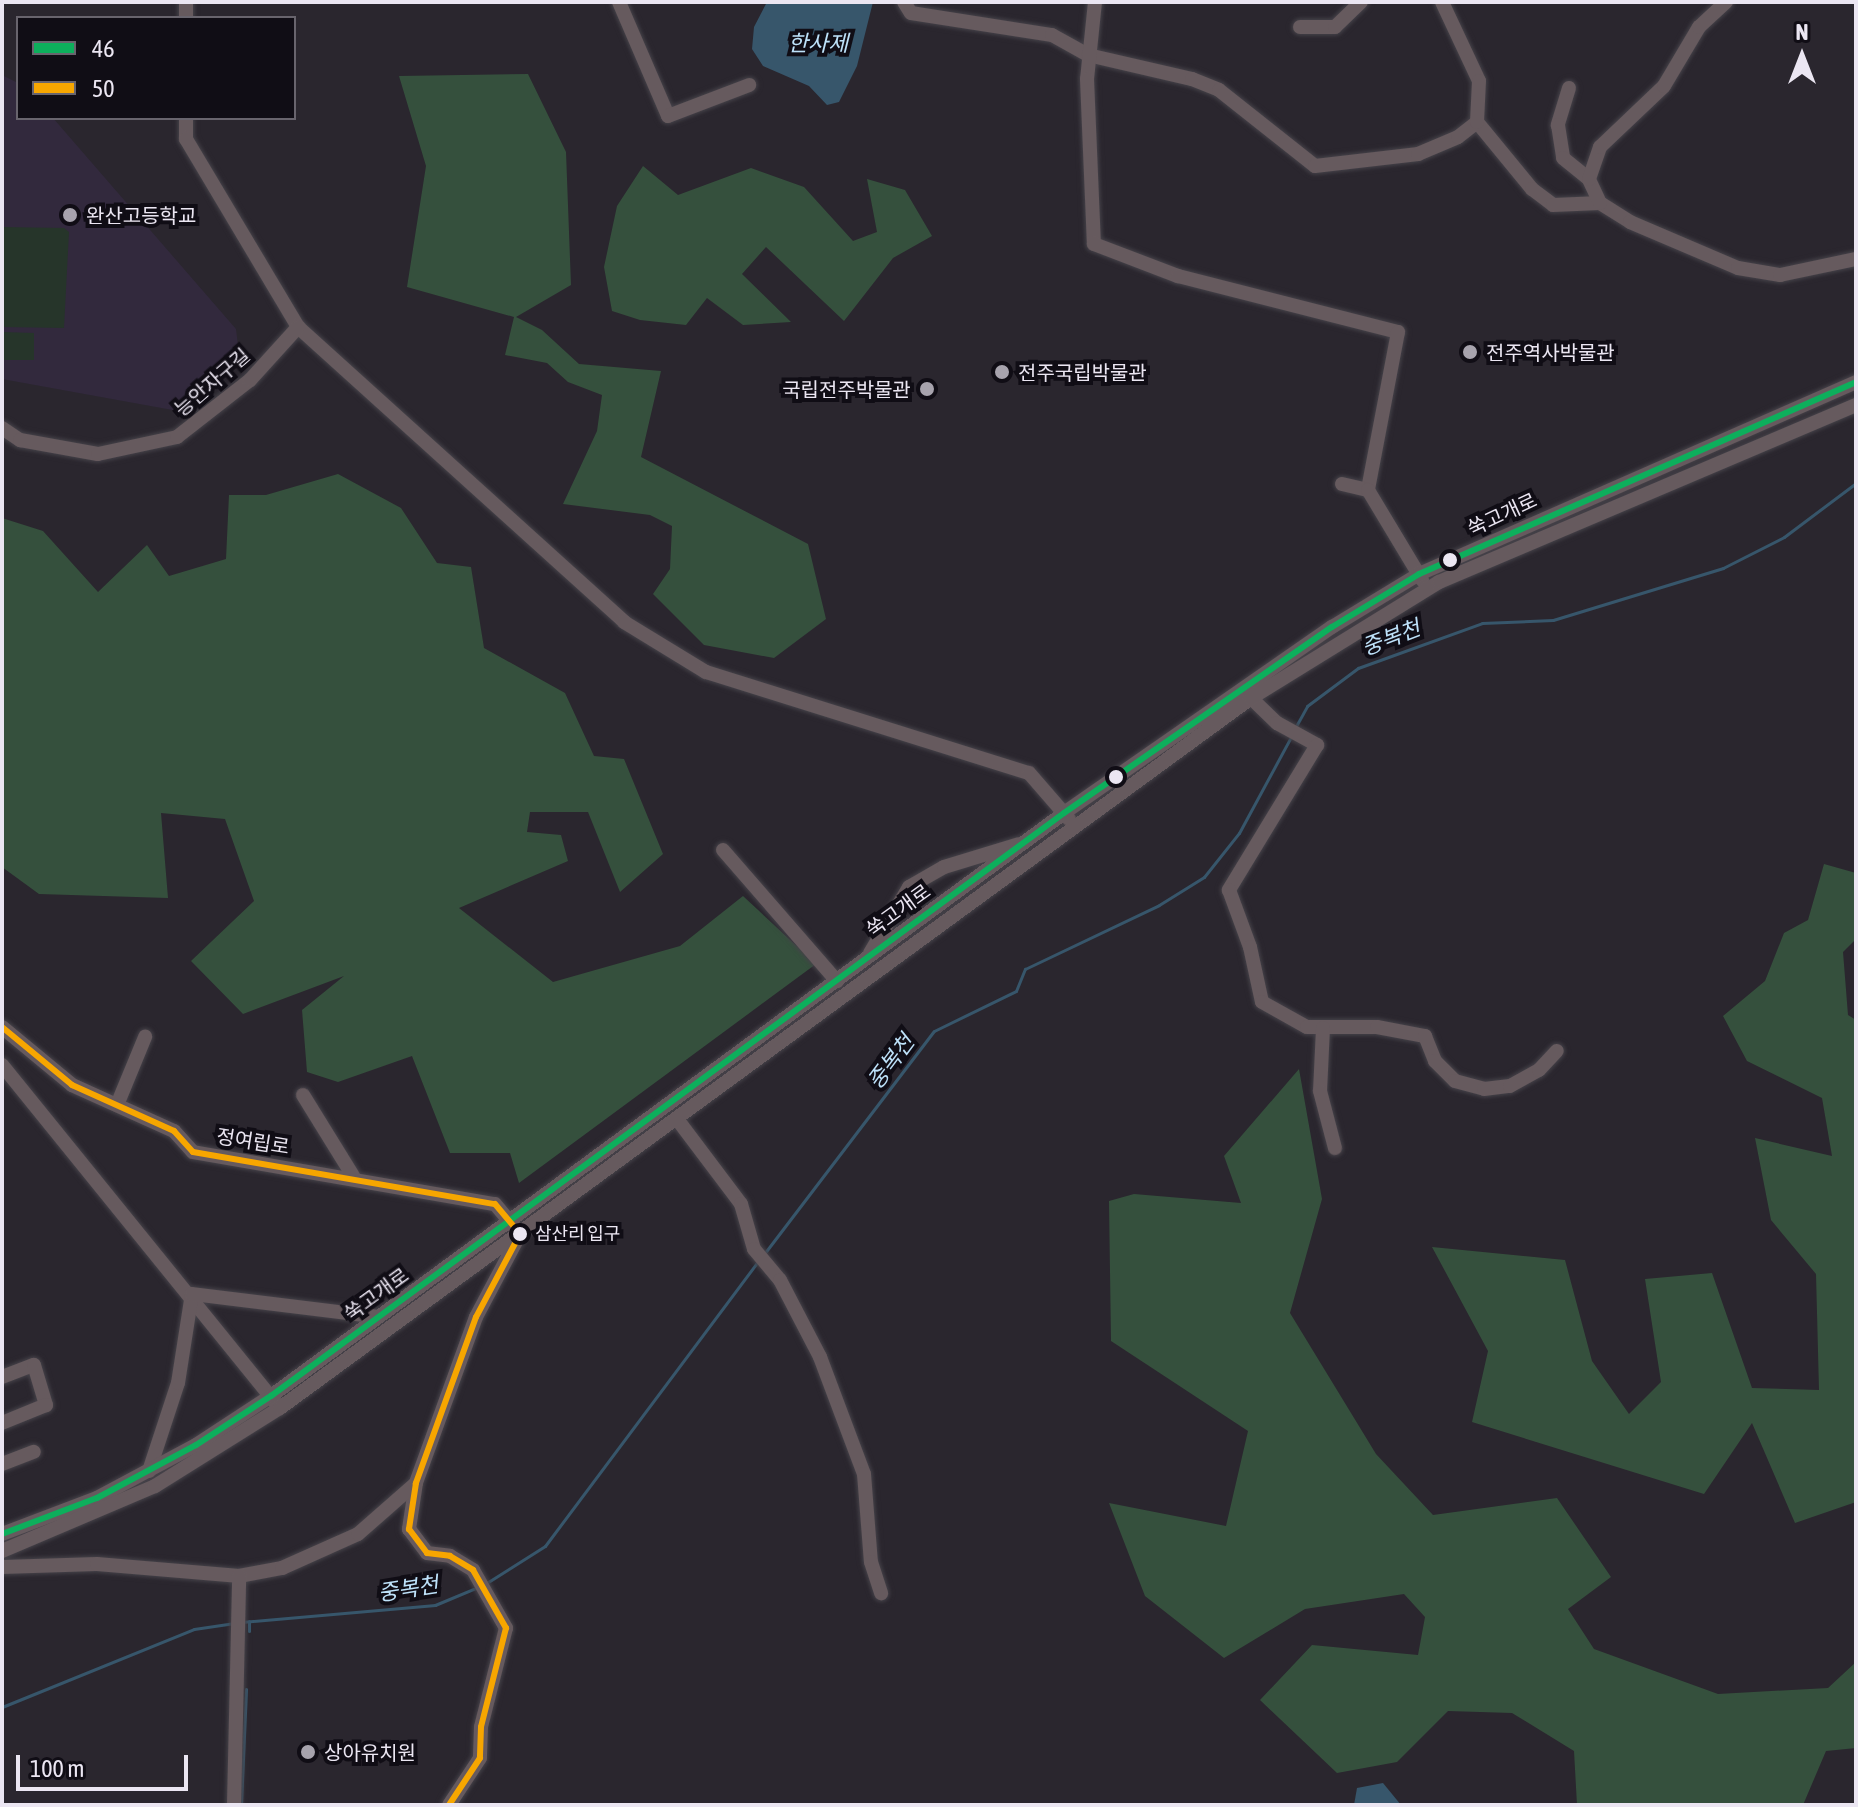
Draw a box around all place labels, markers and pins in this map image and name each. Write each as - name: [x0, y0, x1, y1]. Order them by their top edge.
- place label: 완산고등학교: [86, 203, 196, 227]
- marker: 완산고등학교: [61, 206, 79, 224]
- place label: 전주역사박물관: [1486, 340, 1615, 364]
- marker: 전주역사박물관: [1461, 343, 1479, 361]
- place label: 전주국립박물관: [1018, 360, 1147, 384]
- marker: 전주국립박물관: [993, 363, 1011, 381]
- place label: 국립전주박물관: [782, 377, 911, 401]
- marker: 국립전주박물관: [918, 380, 936, 398]
- unlabelled marker: [1442, 552, 1458, 568]
- unlabelled marker: [1108, 769, 1124, 785]
- place label: 삼산리 입구: [535, 1223, 620, 1245]
- marker: 삼산리 입구: [512, 1226, 528, 1242]
- place label: 상아유치원: [324, 1740, 416, 1764]
- marker: 상아유치원: [299, 1743, 317, 1761]

